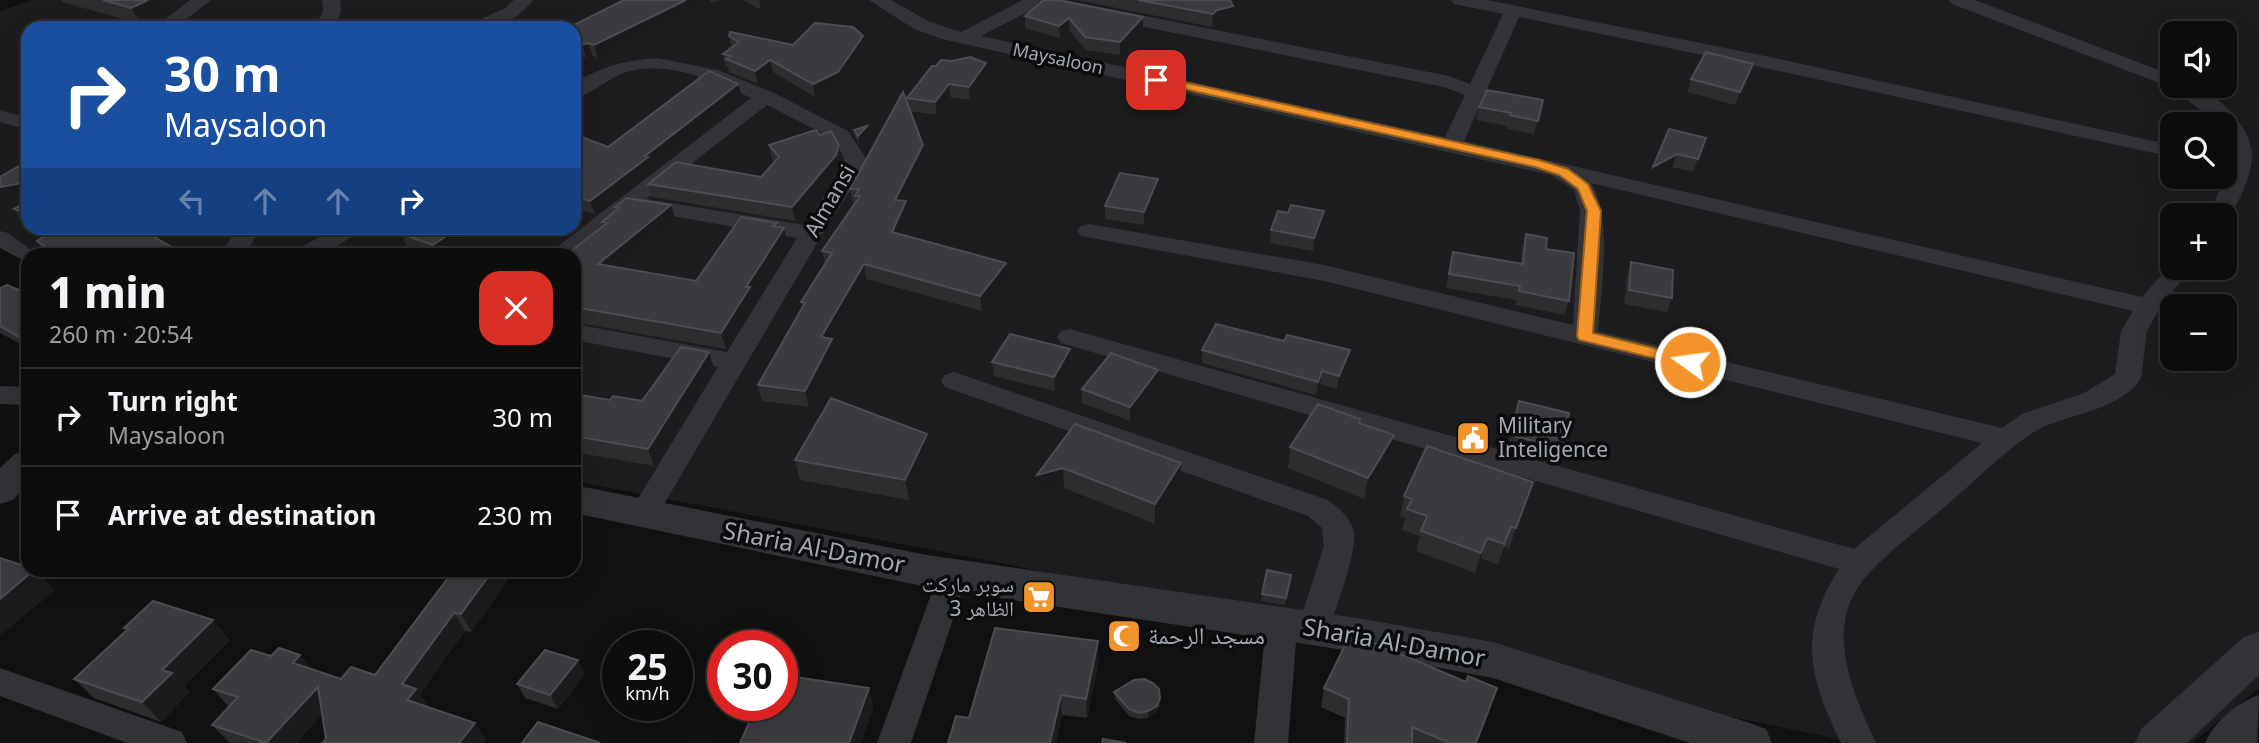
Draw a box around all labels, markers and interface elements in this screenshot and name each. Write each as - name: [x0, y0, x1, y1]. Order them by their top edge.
- map controls: [2160, 21, 2237, 371]
- button: sound: [2160, 21, 2237, 98]
- street label: Maysaloon: [1011, 37, 1106, 79]
- text: 30 m: [164, 40, 281, 106]
- icon: right: [49, 49, 140, 140]
- pin: [1126, 50, 1186, 110]
- icon: arrive: [1137, 61, 1175, 99]
- text: Maysaloon: [164, 103, 327, 146]
- button: search: [2160, 112, 2237, 189]
- street label: Almansi: [797, 159, 861, 242]
- icon: left: [173, 182, 211, 220]
- icon: ahead: [246, 182, 284, 220]
- icon: ahead: [319, 182, 357, 220]
- icon: right: [392, 182, 430, 220]
- button: +: [2160, 203, 2237, 280]
- text: 1 min: [49, 263, 166, 320]
- button: close: [479, 271, 553, 345]
- button: −: [2160, 294, 2237, 371]
- text: 260 m · 20:54: [49, 318, 193, 350]
- position arrow: [1653, 325, 1727, 399]
- text: Turn right: [108, 383, 238, 419]
- icon: right: [49, 398, 87, 436]
- text: 30 m: [492, 399, 553, 435]
- place label: Military Inteligence: [1498, 411, 1608, 463]
- text: Maysaloon: [108, 419, 225, 451]
- public building icon: Military Inteligence: [1454, 419, 1492, 457]
- icon: arrive: [49, 496, 87, 534]
- text: Arrive at destination: [108, 497, 377, 533]
- text: 230 m: [477, 497, 553, 533]
- street label: Sharia Al-Damor: [721, 513, 908, 580]
- place label: سوبر ماركت الظاهر 3: [922, 570, 1014, 622]
- supermarket icon: سوبر ماركت الظاهر 3: [1020, 578, 1058, 616]
- street label: Sharia Al-Damor: [1301, 609, 1488, 674]
- mosque icon: مسجد الرحمة: [1105, 617, 1143, 655]
- place label: مسجد الرحمة: [1148, 618, 1265, 651]
- speed limit sign: 30: [707, 630, 798, 721]
- text: 25: [627, 643, 668, 690]
- text: km/h: [625, 681, 670, 705]

